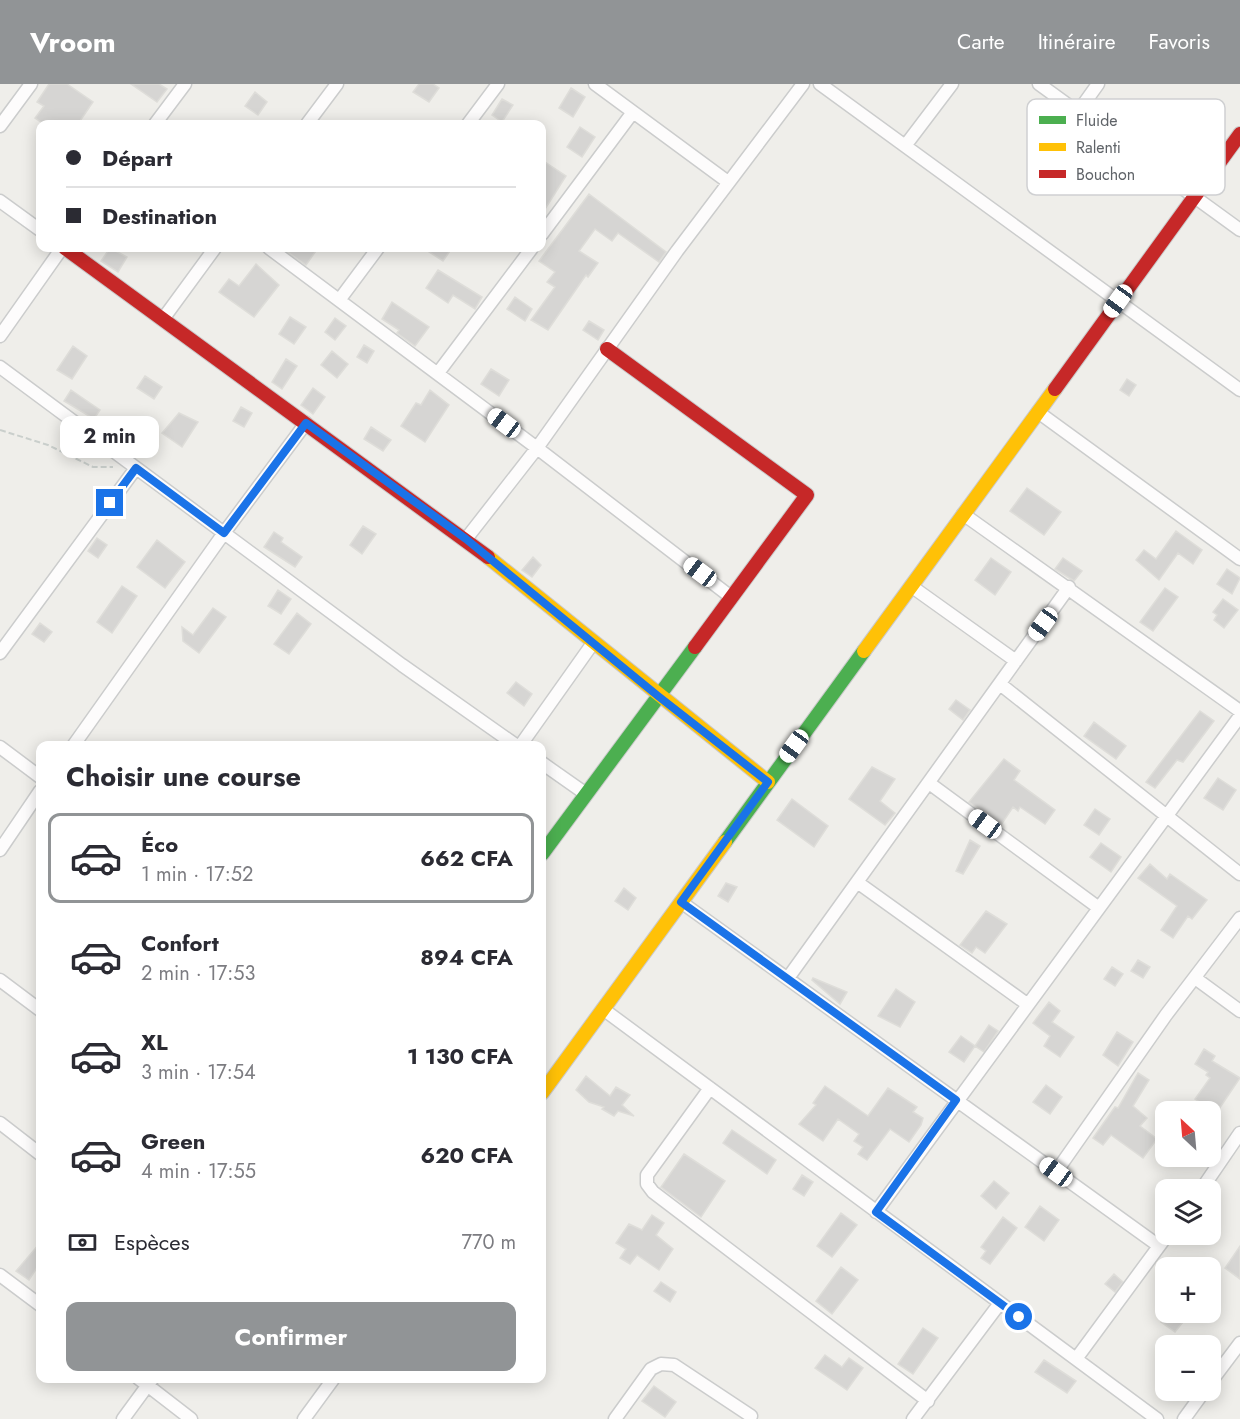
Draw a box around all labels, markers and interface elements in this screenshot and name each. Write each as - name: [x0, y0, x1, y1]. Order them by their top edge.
- text: Vroom: [30, 22, 116, 63]
- text: Carte: [957, 27, 1005, 57]
- text: Itinéraire: [1038, 27, 1116, 57]
- text: Favoris: [1149, 27, 1210, 57]
- legend: [1027, 99, 1225, 195]
- text: Fluide: [1076, 109, 1118, 132]
- text: Ralenti: [1076, 136, 1121, 159]
- text: Départ: [102, 142, 172, 174]
- text: Bouchon: [1076, 163, 1135, 186]
- text: Destination: [102, 200, 217, 232]
- car: [1100, 281, 1136, 321]
- car: [484, 405, 524, 441]
- callout: 2 min: [60, 416, 160, 458]
- text: 2 min: [83, 422, 136, 451]
- route end: [96, 489, 123, 516]
- car: [680, 554, 720, 590]
- car: [1025, 604, 1061, 644]
- car: [776, 726, 812, 766]
- text: Choisir une course: [66, 757, 301, 796]
- car: [965, 806, 1005, 842]
- text: Éco: [141, 828, 178, 860]
- icon: car: [69, 831, 123, 885]
- text: 662 CFA: [420, 842, 513, 874]
- text: 1 min · 17:52: [141, 860, 253, 889]
- text: Confort: [141, 927, 219, 959]
- icon: car: [69, 930, 123, 984]
- text: 894 CFA: [420, 941, 513, 973]
- text: 2 min · 17:53: [141, 959, 255, 988]
- text: XL: [141, 1026, 168, 1058]
- icon: car: [69, 1029, 123, 1083]
- text: 1 130 CFA: [407, 1040, 513, 1072]
- text: 3 min · 17:54: [141, 1058, 256, 1087]
- north arrow: [1155, 1101, 1221, 1167]
- map controls: [1155, 1101, 1221, 1401]
- text: Green: [141, 1125, 205, 1157]
- icon: car: [69, 1128, 123, 1182]
- text: 620 CFA: [420, 1139, 513, 1171]
- car: [1036, 1154, 1076, 1190]
- text: 4 min · 17:55: [141, 1157, 256, 1186]
- button: layers: [1155, 1179, 1221, 1245]
- icon: cash: [66, 1226, 99, 1259]
- text: Espèces: [114, 1226, 190, 1258]
- text: 770 m: [461, 1228, 516, 1257]
- button: +: [1155, 1257, 1221, 1323]
- button: Confirmer: [66, 1302, 516, 1371]
- route start: [1005, 1303, 1032, 1330]
- button: −: [1155, 1335, 1221, 1401]

